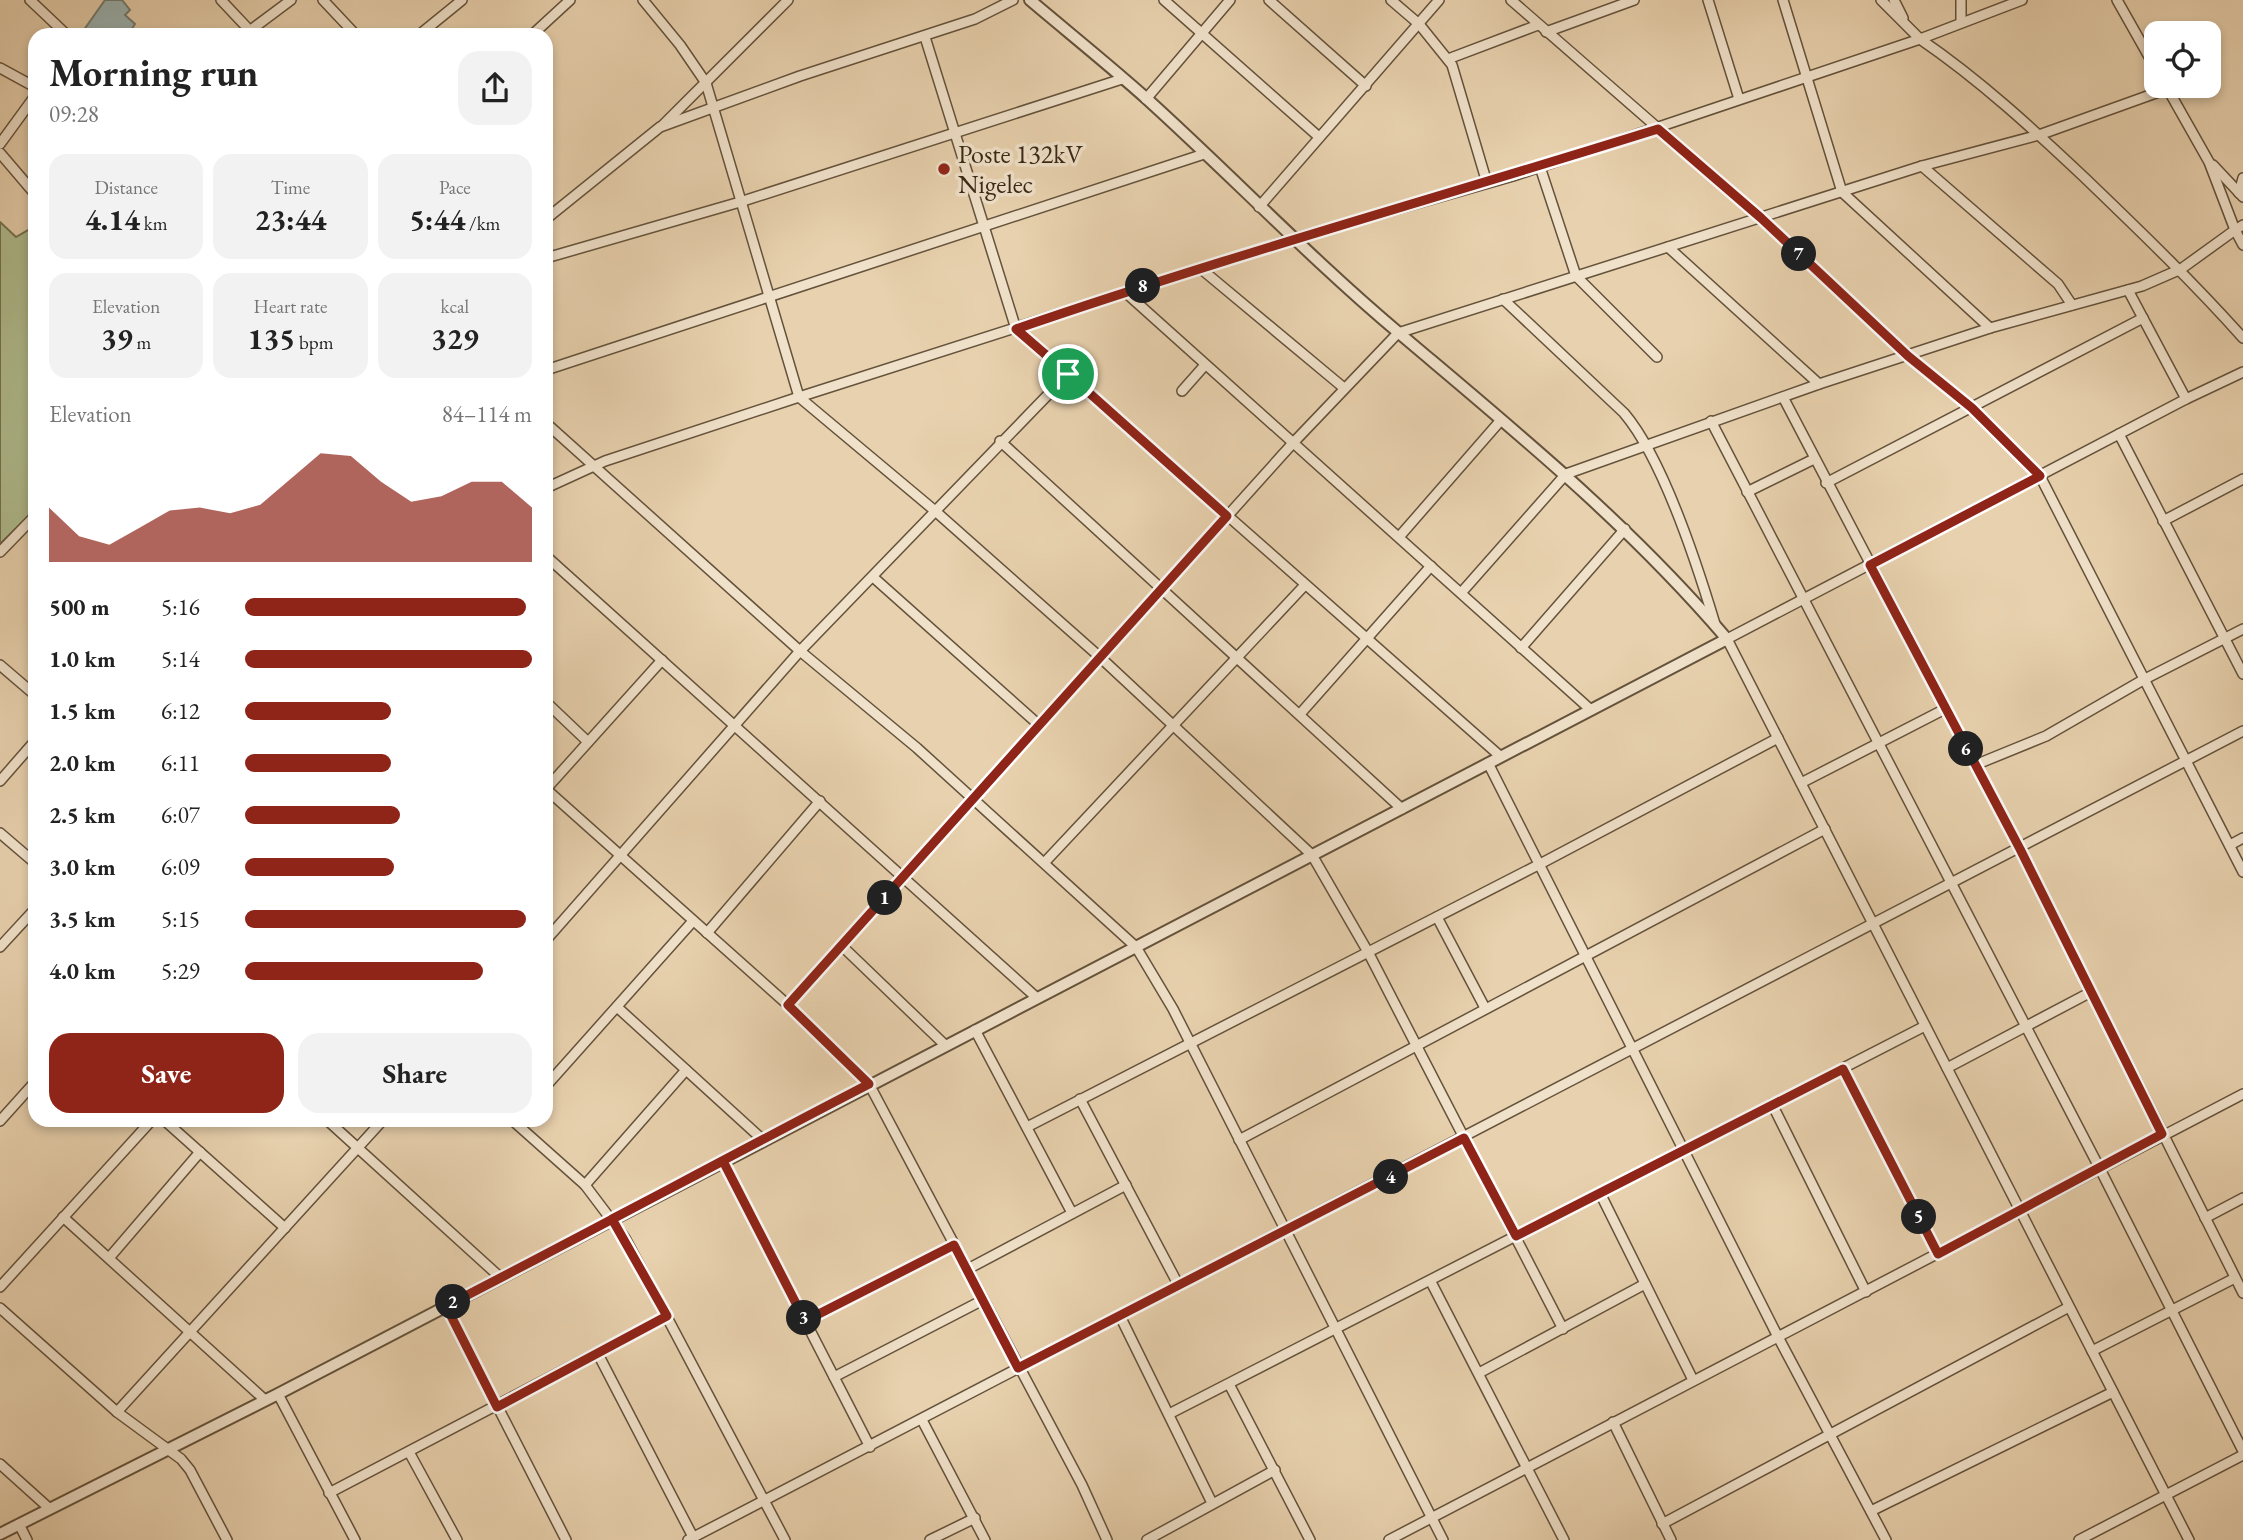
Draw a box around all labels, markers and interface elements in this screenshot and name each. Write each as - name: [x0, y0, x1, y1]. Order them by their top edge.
- map controls: [2144, 21, 2221, 98]
- button: locate: [2144, 21, 2221, 98]
- text: Morning run: [49, 48, 258, 97]
- button: share: [458, 51, 532, 125]
- text: 09:28: [49, 99, 99, 129]
- place label: Poste 132kV Nigelec: [958, 137, 1083, 201]
- marker: Poste 132kV Nigelec: [936, 161, 952, 177]
- text: Distance: [94, 175, 158, 200]
- text: Time: [271, 175, 310, 200]
- text: Pace: [439, 175, 471, 200]
- text: 4.14: [85, 200, 140, 239]
- text: 23:44: [255, 200, 326, 239]
- text: 5:44: [409, 200, 465, 239]
- text: km: [140, 211, 167, 236]
- text: /km: [465, 211, 500, 236]
- pin: 7: [1782, 236, 1816, 272]
- text: 7: [1793, 241, 1804, 266]
- pin: 8: [1126, 268, 1160, 304]
- text: 8: [1137, 273, 1148, 298]
- text: Elevation: [92, 294, 160, 319]
- text: Heart rate: [254, 294, 327, 319]
- text: kcal: [441, 294, 469, 319]
- text: 39: [101, 319, 133, 358]
- text: 135: [248, 319, 295, 358]
- text: 329: [431, 319, 479, 358]
- text: m: [133, 330, 151, 355]
- text: bpm: [295, 330, 333, 355]
- pin: [1038, 344, 1098, 404]
- icon: arrive: [1049, 355, 1087, 393]
- text: Elevation: [49, 399, 132, 429]
- text: 84–114 m: [442, 399, 532, 429]
- text: 500 m: [49, 592, 110, 622]
- text: 5:16: [161, 592, 200, 622]
- text: 1.0 km: [49, 644, 116, 674]
- text: 5:14: [161, 644, 200, 674]
- text: 1.5 km: [49, 696, 116, 726]
- text: 6:12: [161, 696, 200, 726]
- pin: 6: [1948, 732, 1983, 766]
- text: 6: [1960, 736, 1971, 761]
- text: 2.0 km: [49, 748, 116, 778]
- text: 6:11: [161, 748, 200, 778]
- text: 2.5 km: [49, 800, 116, 830]
- text: 6:07: [161, 800, 200, 830]
- text: 3.0 km: [49, 852, 116, 882]
- text: 6:09: [161, 852, 200, 882]
- pin: 1: [868, 880, 903, 916]
- text: 1: [879, 885, 890, 910]
- text: 3.5 km: [49, 904, 116, 934]
- text: 5:15: [161, 904, 200, 934]
- text: 4.0 km: [49, 956, 116, 986]
- text: 5:29: [161, 956, 200, 986]
- button: Save: [49, 1033, 284, 1113]
- button: Share: [298, 1033, 532, 1113]
- pin: 4: [1374, 1160, 1408, 1194]
- text: 4: [1385, 1164, 1396, 1189]
- pin: 5: [1902, 1200, 1937, 1234]
- text: 5: [1913, 1204, 1924, 1229]
- pin: 2: [435, 1284, 470, 1320]
- text: 2: [447, 1289, 458, 1314]
- pin: 3: [786, 1300, 822, 1336]
- text: 3: [798, 1305, 809, 1330]

